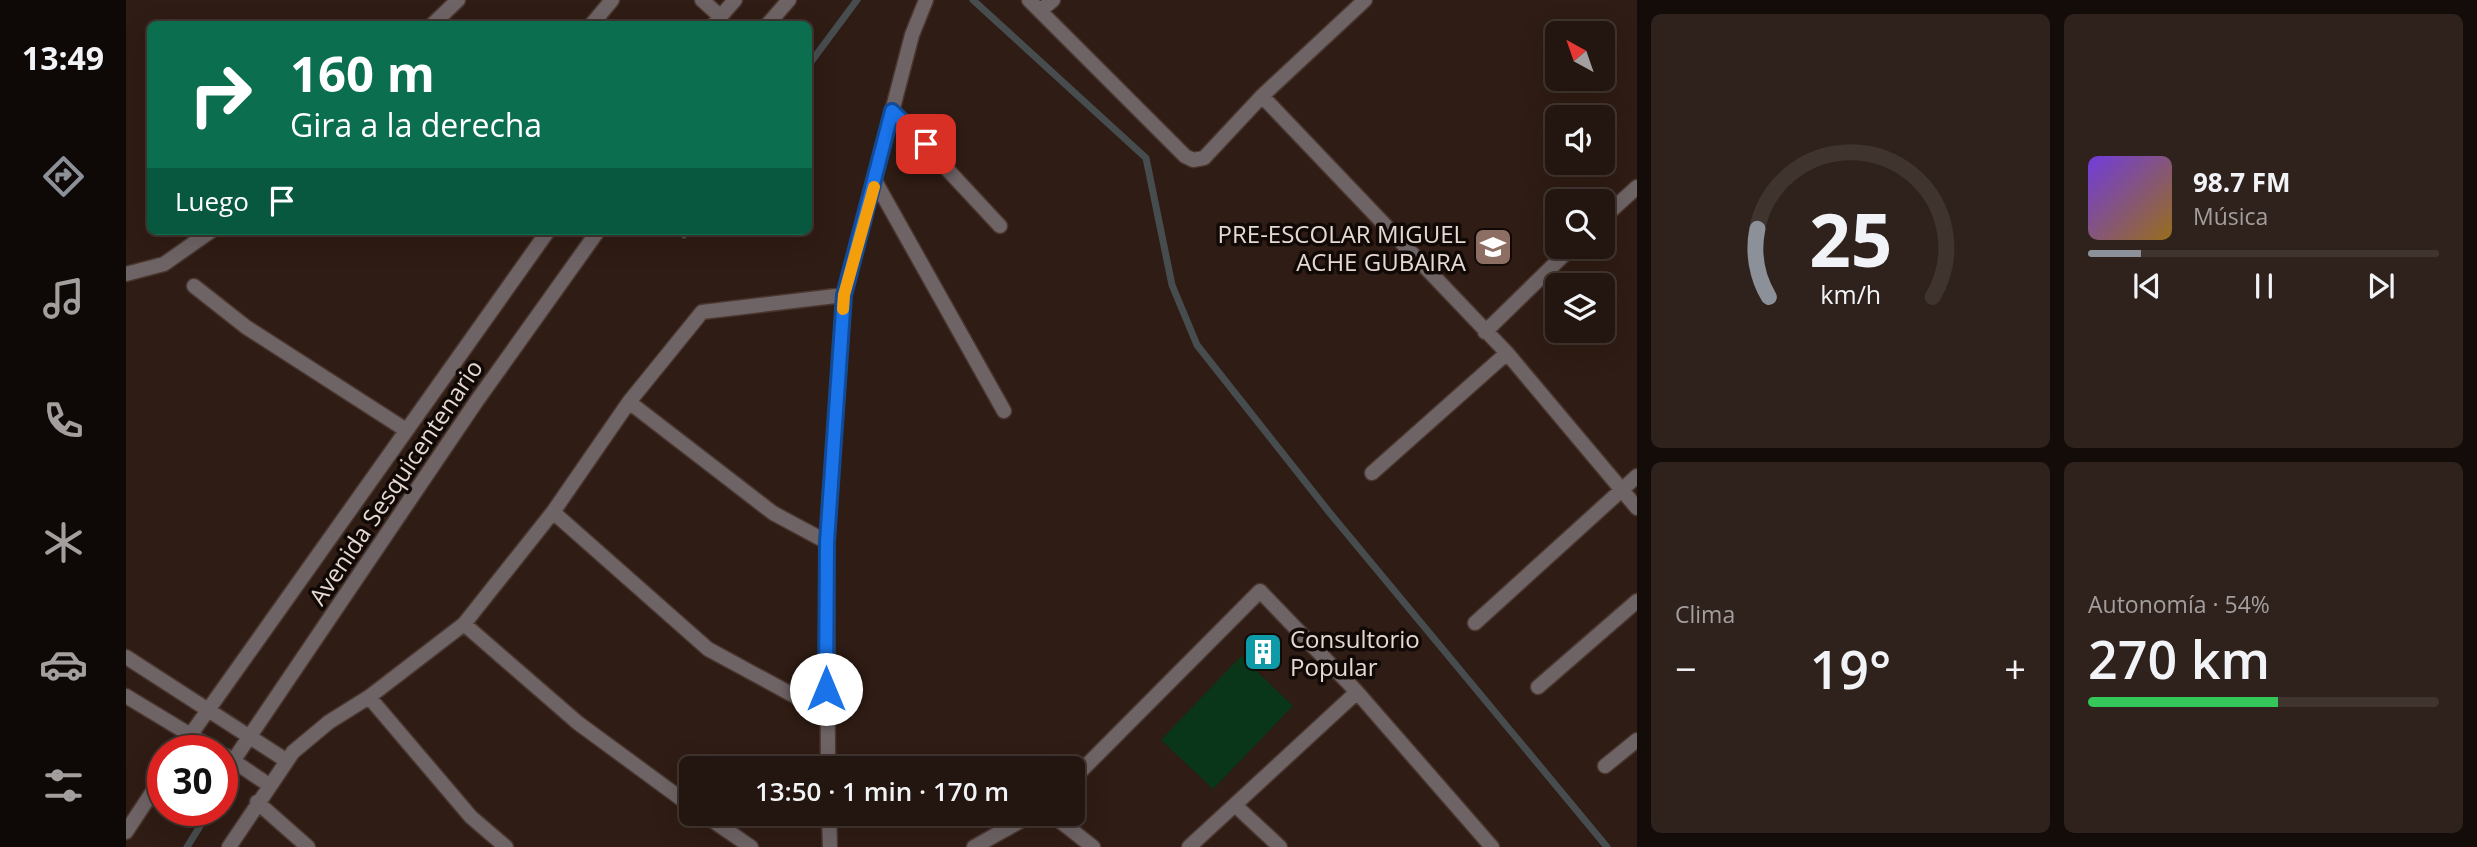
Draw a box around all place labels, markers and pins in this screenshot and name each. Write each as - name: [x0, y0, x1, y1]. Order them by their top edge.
- pin: [896, 114, 956, 174]
- place label: PRE-ESCOLAR MIGUEL ACHE GUBAIRA: [1218, 217, 1467, 278]
- school or university icon: PRE-ESCOLAR MIGUEL ACHE GUBAIRA: [1472, 226, 1514, 268]
- place label: Consultorio Popular: [1290, 622, 1420, 683]
- building icon: Consultorio Popular: [1242, 631, 1284, 673]

